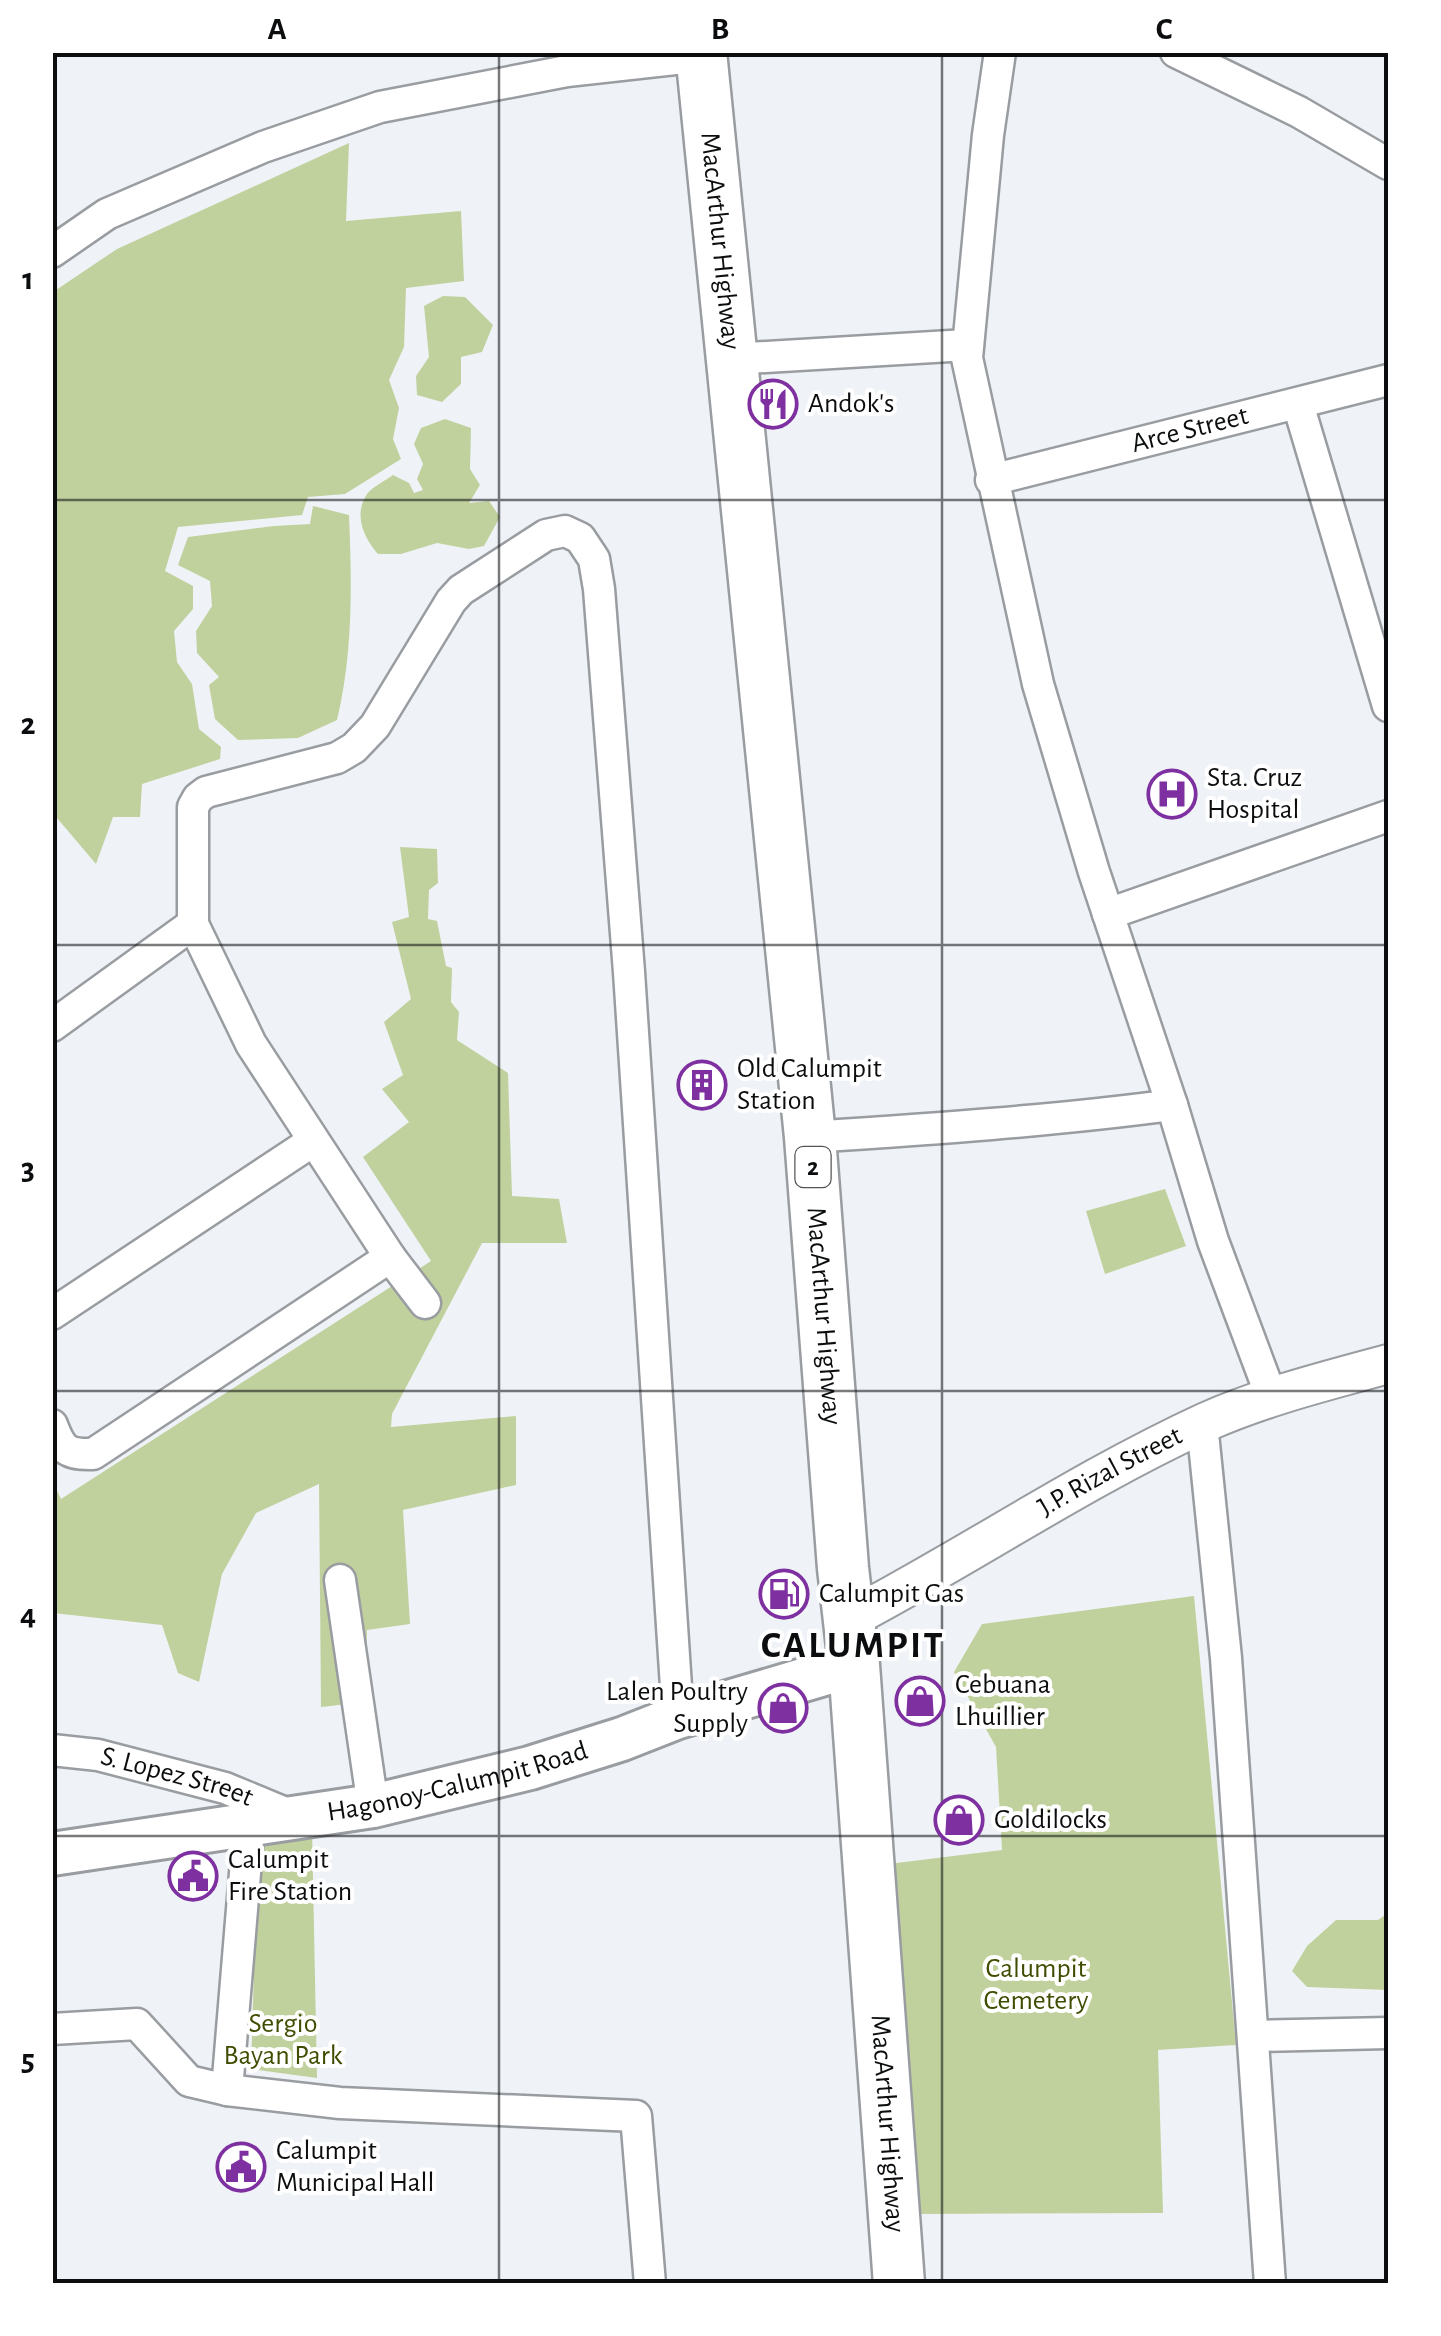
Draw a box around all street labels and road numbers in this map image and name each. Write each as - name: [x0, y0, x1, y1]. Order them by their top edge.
- street label: MacArthur Highway: [695, 131, 745, 351]
- street label: Arce Street: [1129, 402, 1251, 458]
- road number: 2: [796, 1147, 830, 1187]
- street label: MacArthur Highway: [801, 1206, 846, 1426]
- street label: J.P. Rizal Street: [1034, 1422, 1187, 1522]
- street label: Hagonoy-Calumpit Road: [325, 1737, 591, 1827]
- street label: S. Lopez Street: [98, 1742, 257, 1812]
- street label: MacArthur Highway: [865, 2014, 909, 2233]

